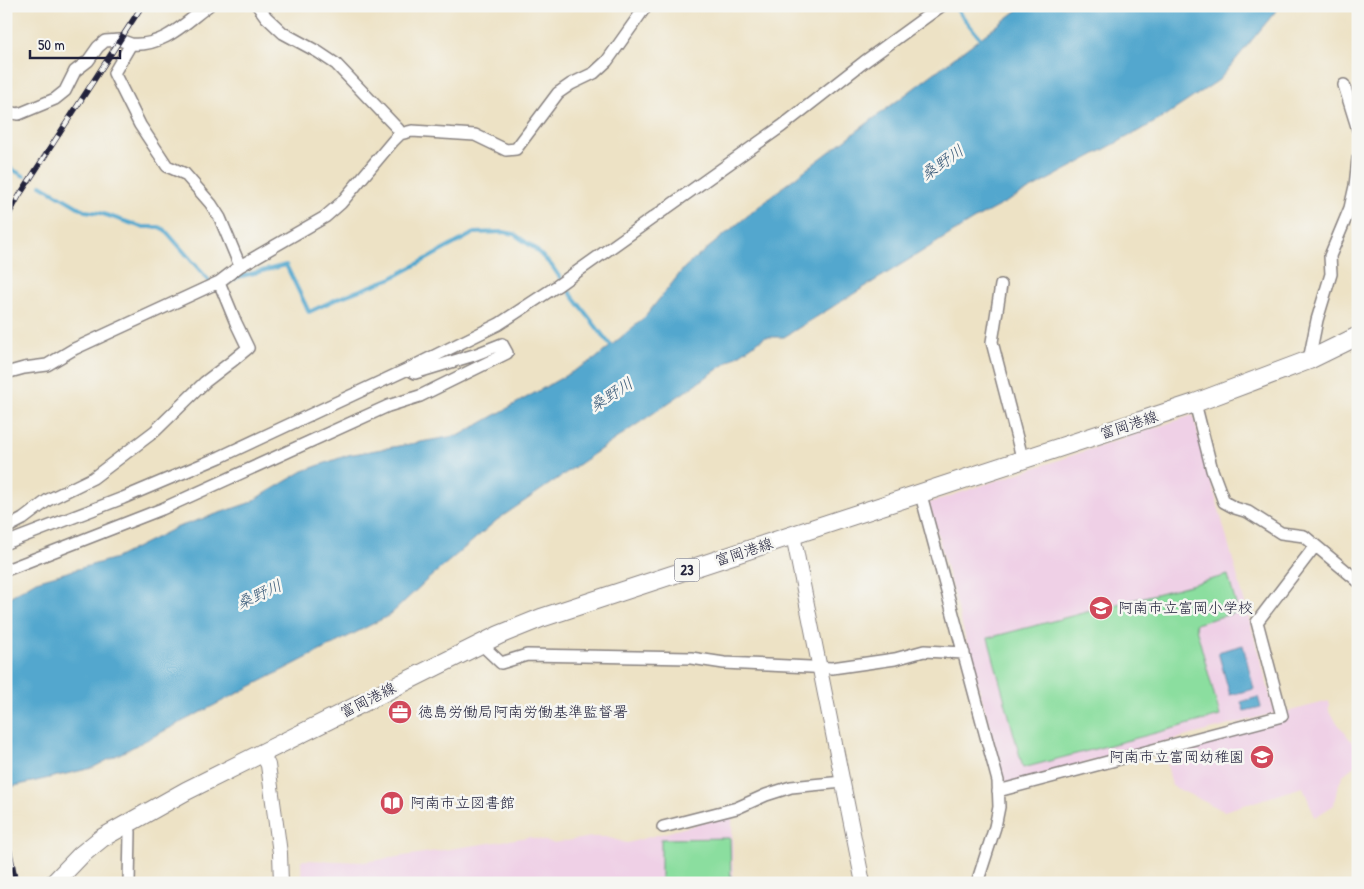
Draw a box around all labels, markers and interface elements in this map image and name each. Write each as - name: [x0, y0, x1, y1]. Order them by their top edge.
- scale bar: [30, 28, 120, 60]
- text: 50 m: [38, 34, 65, 55]
- water label: 桑野川: [916, 139, 968, 185]
- water label: 桑野川: [585, 372, 637, 416]
- street label: 富岡港線: [1097, 405, 1161, 444]
- street label: 富岡港線: [712, 532, 776, 571]
- road number: 23: [674, 558, 700, 582]
- water label: 桑野川: [233, 574, 285, 614]
- school or university icon: 阿南市立富岡小学校: [1088, 595, 1114, 621]
- place label: 阿南市立富岡小学校: [1118, 597, 1253, 618]
- street label: 富岡港線: [336, 677, 399, 723]
- office icon: 徳島労働局阿南労働基準監督署: [387, 699, 413, 725]
- place label: 徳島労働局阿南労働基準監督署: [418, 701, 628, 722]
- school or university icon: 阿南市立富岡幼稚園: [1249, 744, 1275, 770]
- place label: 阿南市立富岡幼稚園: [1109, 746, 1244, 767]
- library icon: 阿南市立図書館: [379, 790, 405, 816]
- place label: 阿南市立図書館: [410, 792, 515, 813]

